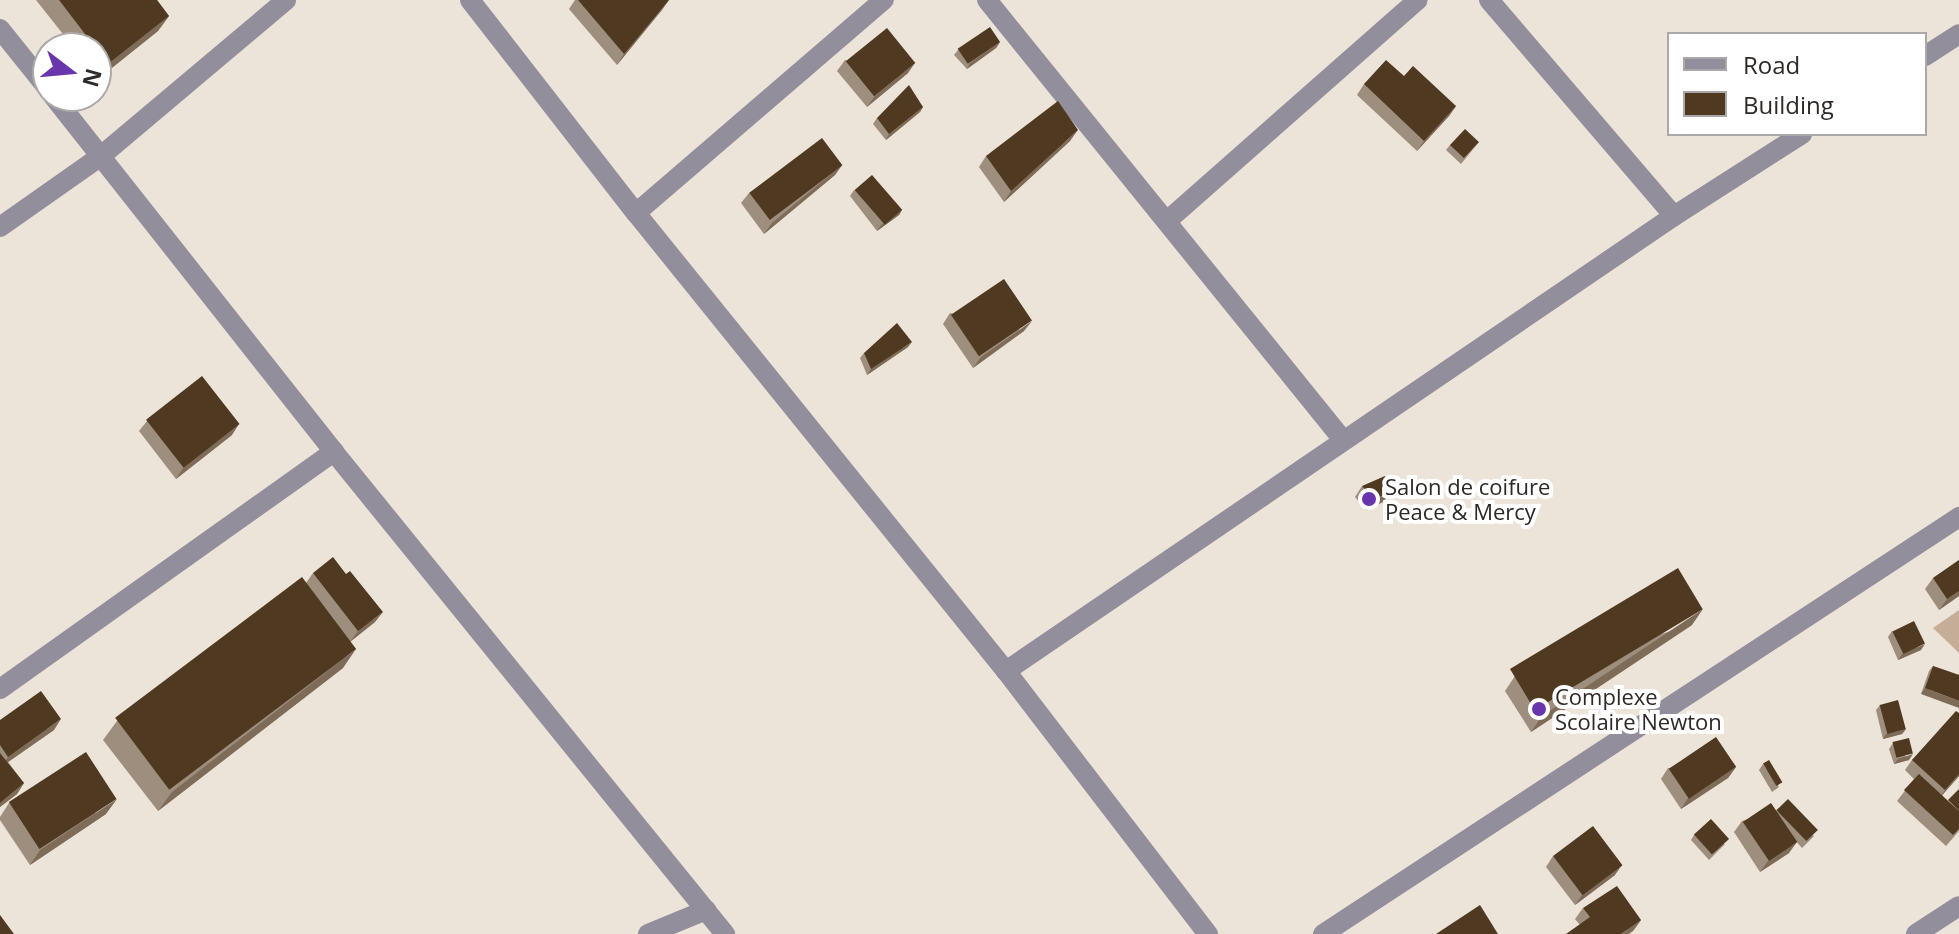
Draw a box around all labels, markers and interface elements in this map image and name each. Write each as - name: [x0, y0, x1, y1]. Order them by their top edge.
- north arrow: [32, 32, 112, 112]
- legend: [1667, 32, 1927, 136]
- text: Road: [1743, 48, 1800, 81]
- text: N: [76, 65, 110, 91]
- text: Building: [1743, 88, 1834, 121]
- place label: Salon de coifure Peace & Mercy: [1385, 473, 1550, 524]
- marker: Salon de coifure Peace & Mercy: [1360, 490, 1378, 508]
- place label: Complexe Scolaire Newton: [1555, 683, 1722, 734]
- marker: Complexe Scolaire Newton: [1530, 700, 1548, 718]

